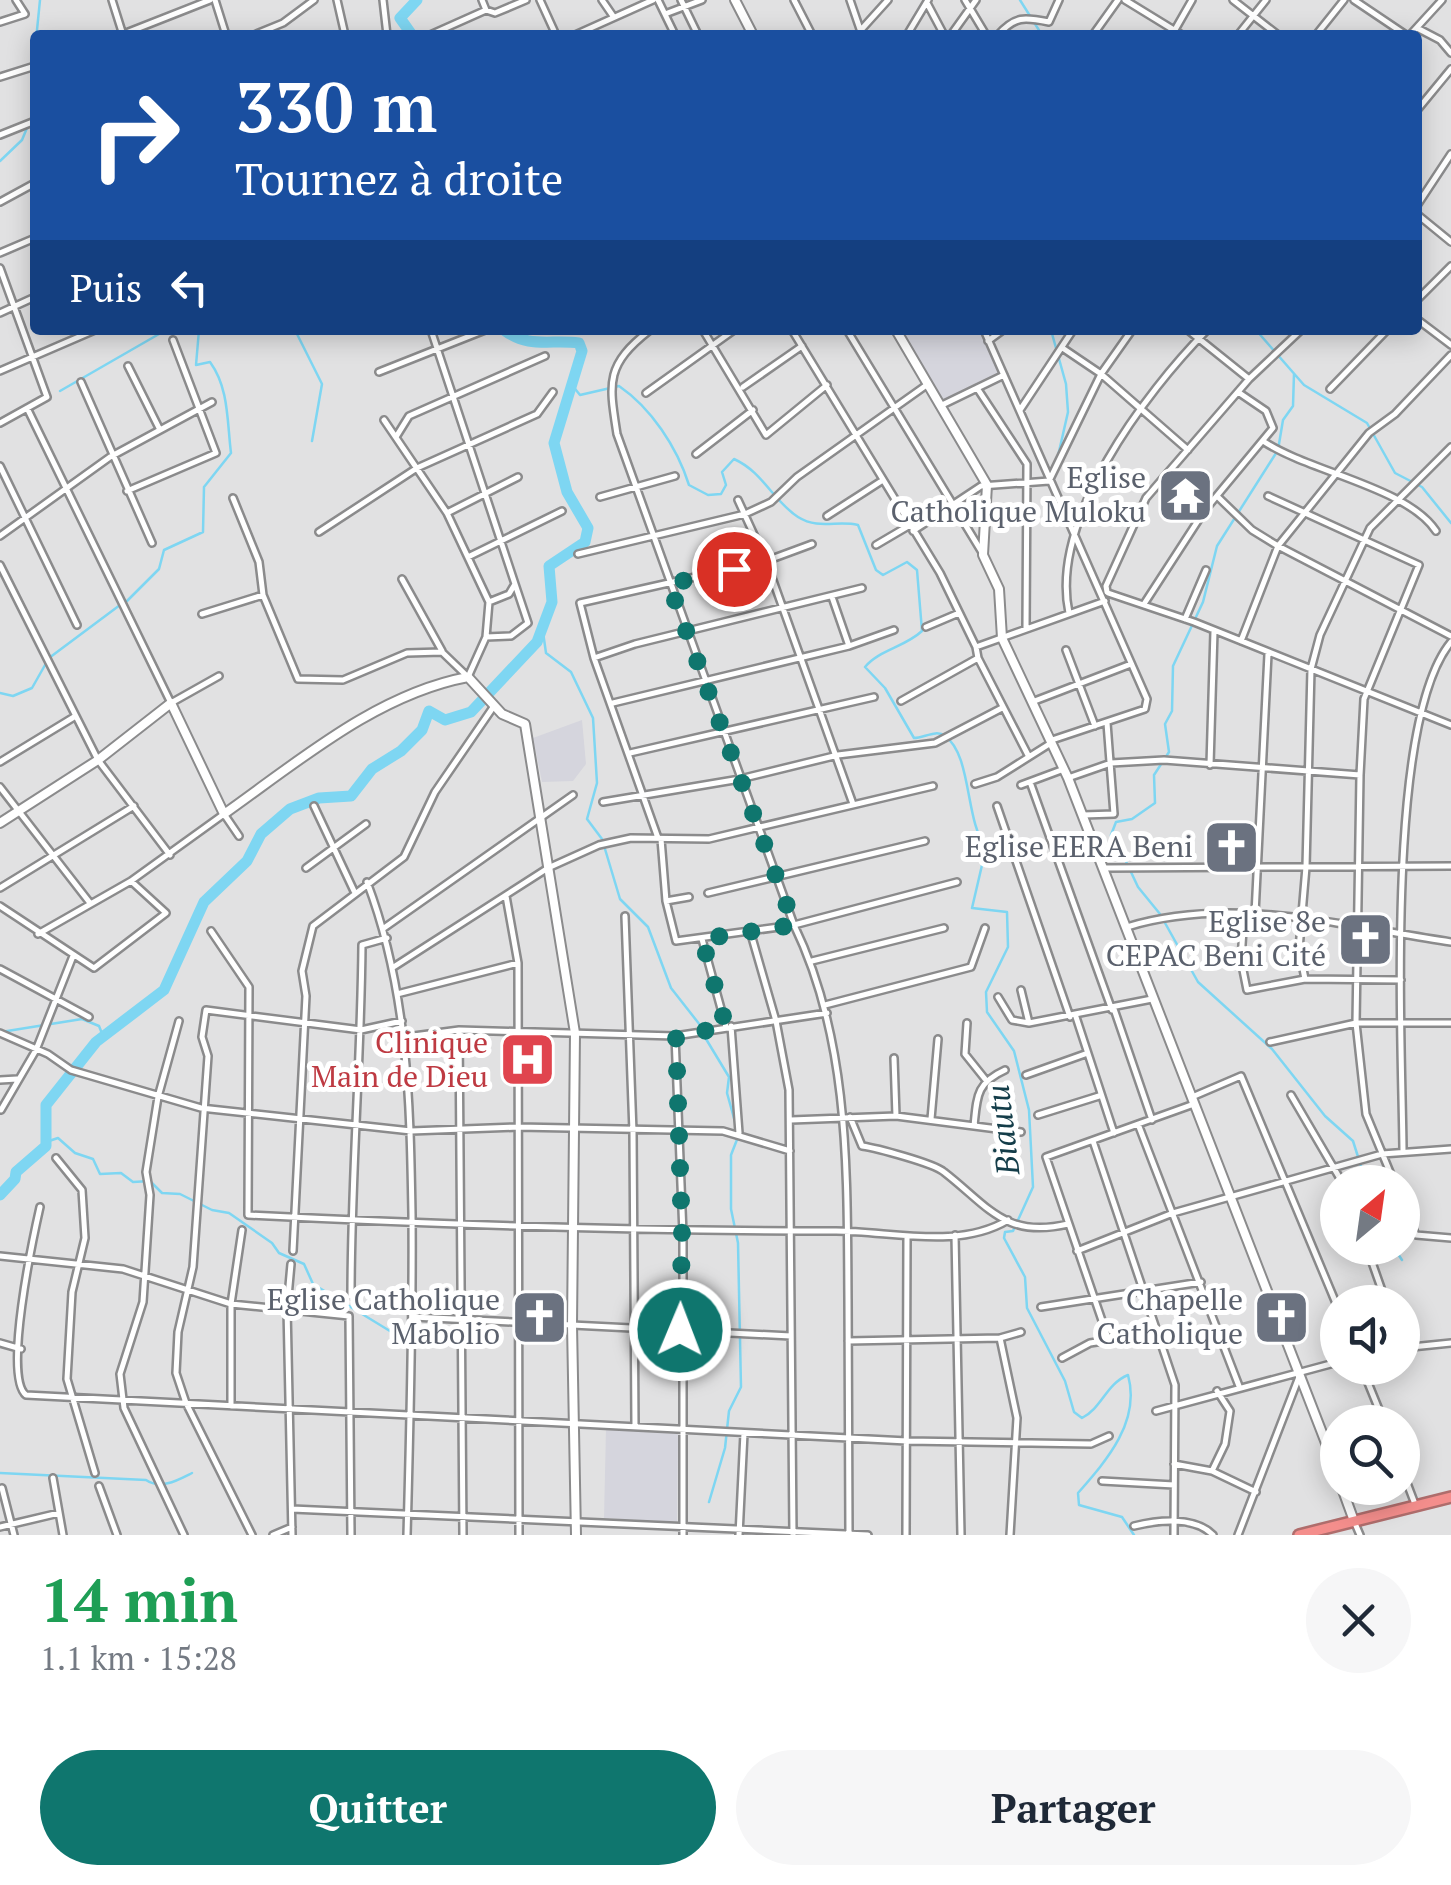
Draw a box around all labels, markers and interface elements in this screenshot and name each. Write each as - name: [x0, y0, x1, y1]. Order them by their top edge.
- text: 330 m: [235, 59, 437, 152]
- icon: right: [70, 70, 200, 200]
- text: Tournez à droite: [235, 148, 563, 208]
- icon: left: [162, 260, 217, 315]
- text: Puis: [70, 263, 142, 313]
- place label: Eglise Catholique Muloku: [891, 457, 1146, 531]
- temple icon: Eglise Catholique Muloku: [1155, 465, 1215, 525]
- pin: [692, 527, 777, 612]
- icon: arrive: [707, 542, 762, 597]
- church icon: Eglise EERA Beni: [1202, 817, 1262, 877]
- place label: Eglise EERA Beni: [965, 826, 1193, 866]
- place label: Eglise 8e CEPAC Beni Cité: [1106, 901, 1326, 975]
- church icon: Eglise 8e CEPAC Beni Cité: [1335, 909, 1395, 969]
- place label: Clinique Main de Dieu: [311, 1022, 488, 1096]
- hospital icon: Clinique Main de Dieu: [497, 1030, 557, 1090]
- water label: Biautu: [976, 1082, 1029, 1179]
- north arrow: [1320, 1165, 1420, 1265]
- map controls: [1320, 1165, 1420, 1505]
- position arrow: [628, 1278, 732, 1382]
- place label: Eglise Catholique Mabolio: [267, 1279, 500, 1353]
- place label: Chapelle Catholique: [1096, 1279, 1243, 1353]
- button: sound: [1320, 1285, 1420, 1385]
- church icon: Eglise Catholique Mabolio: [509, 1287, 569, 1347]
- church icon: Chapelle Catholique: [1252, 1287, 1312, 1347]
- button: search: [1320, 1405, 1420, 1505]
- text: 14 min: [40, 1560, 238, 1639]
- button: close: [1306, 1568, 1411, 1673]
- text: 1.1 km · 15:28: [40, 1637, 237, 1679]
- button: Quitter: [40, 1750, 716, 1865]
- button: Partager: [736, 1750, 1411, 1865]

